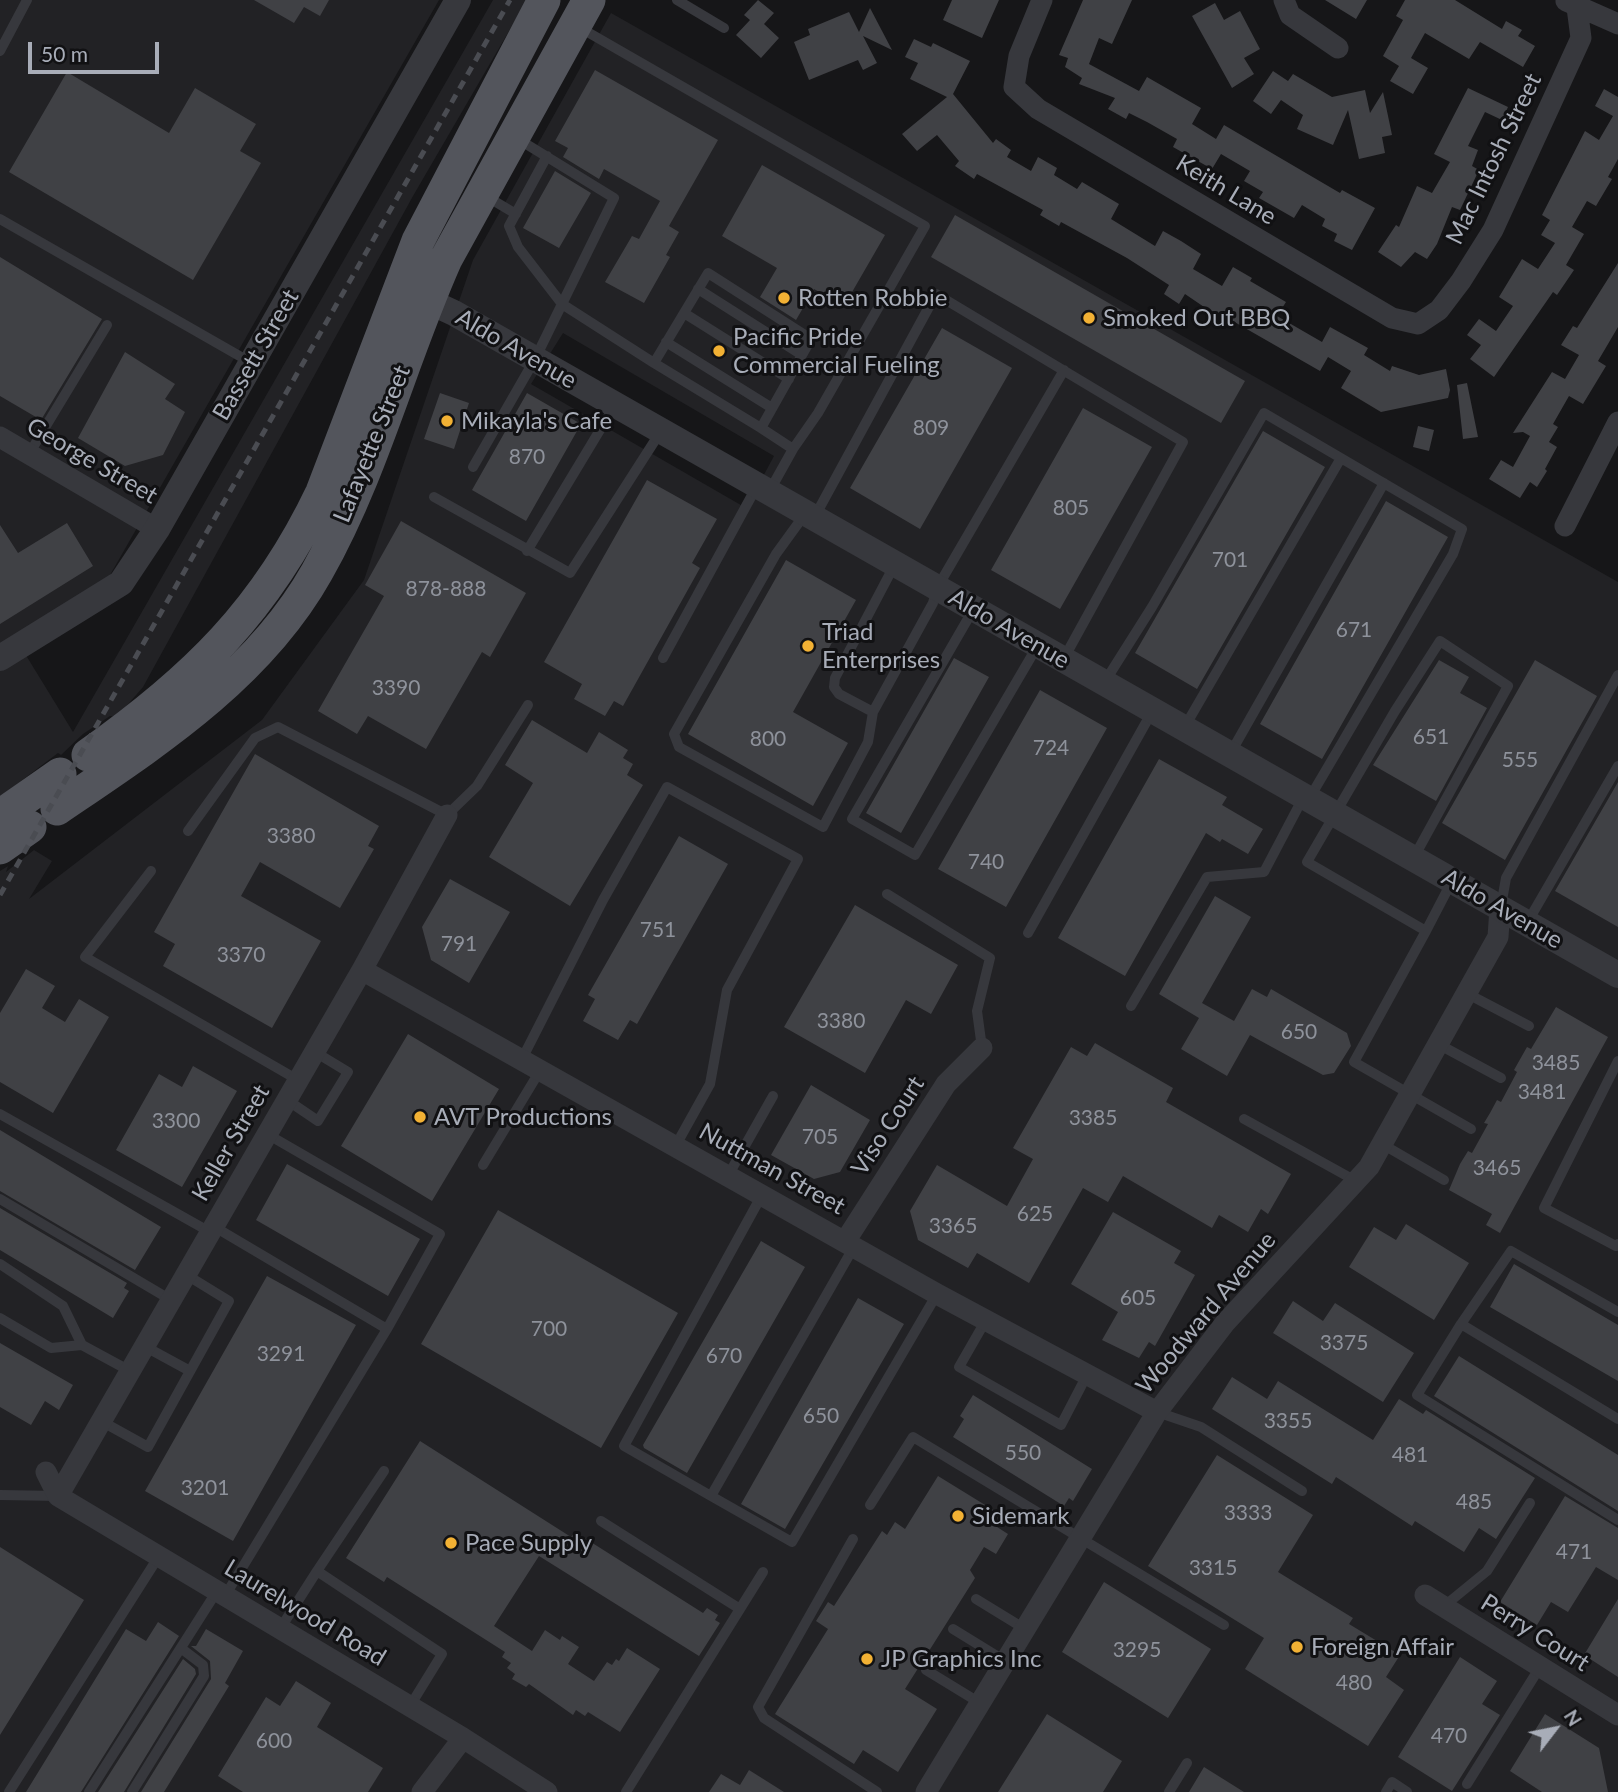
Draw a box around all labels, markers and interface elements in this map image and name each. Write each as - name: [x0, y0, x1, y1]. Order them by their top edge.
- scale bar: [32, 28, 163, 72]
- text: 50 m: [41, 41, 88, 66]
- street label: Mac Intosh Street: [1440, 69, 1548, 249]
- street label: Keith Lane: [1171, 149, 1281, 231]
- street label: Bassett Street: [207, 284, 305, 426]
- place label: Rotten Robbie: [798, 284, 947, 312]
- marker: Rotten Robbie: [776, 290, 792, 306]
- street label: Aldo Avenue: [451, 303, 581, 395]
- place label: Smoked Out BBQ: [1103, 304, 1290, 332]
- marker: Smoked Out BBQ: [1081, 310, 1097, 326]
- place label: Pacific Pride Commercial Fueling: [733, 323, 940, 379]
- marker: Pacific Pride Commercial Fueling: [711, 343, 727, 359]
- street label: Lafayette Street: [327, 361, 417, 527]
- place label: Mikayla's Cafe: [461, 407, 612, 435]
- street label: George Street: [21, 412, 163, 510]
- marker: Mikayla's Cafe: [439, 413, 455, 429]
- house number: 809: [913, 415, 949, 441]
- house number: 870: [509, 444, 545, 470]
- house number: 805: [1053, 495, 1089, 521]
- house number: 701: [1212, 547, 1248, 573]
- house number: 878-888: [406, 576, 486, 602]
- street label: Aldo Avenue: [944, 583, 1074, 675]
- house number: 671: [1336, 617, 1372, 643]
- place label: Triad Enterprises: [822, 618, 940, 674]
- marker: Triad Enterprises: [800, 638, 816, 654]
- house number: 3390: [372, 675, 420, 701]
- house number: 651: [1413, 724, 1449, 750]
- house number: 800: [750, 726, 786, 752]
- house number: 724: [1033, 735, 1069, 761]
- house number: 555: [1502, 747, 1538, 773]
- house number: 3380: [267, 823, 315, 849]
- house number: 740: [968, 849, 1004, 875]
- street label: Aldo Avenue: [1437, 863, 1567, 955]
- house number: 751: [640, 917, 676, 943]
- house number: 791: [441, 931, 477, 957]
- house number: 3370: [217, 942, 265, 968]
- house number: 3380: [817, 1008, 865, 1034]
- house number: 650: [1281, 1019, 1317, 1045]
- house number: 3485: [1532, 1050, 1580, 1076]
- street label: Viso Court: [845, 1071, 931, 1181]
- house number: 3481: [1518, 1079, 1566, 1105]
- street label: Keller Street: [186, 1080, 276, 1206]
- place label: AVT Productions: [434, 1103, 612, 1131]
- house number: 3385: [1069, 1105, 1117, 1131]
- house number: 3300: [152, 1108, 200, 1134]
- marker: AVT Productions: [412, 1109, 428, 1125]
- street label: Nuttman Street: [694, 1117, 850, 1221]
- house number: 705: [802, 1124, 838, 1150]
- house number: 3465: [1473, 1155, 1521, 1181]
- house number: 625: [1017, 1201, 1053, 1227]
- house number: 3365: [929, 1213, 977, 1239]
- street label: Woodward Avenue: [1130, 1226, 1282, 1400]
- house number: 605: [1120, 1285, 1156, 1311]
- house number: 700: [531, 1316, 567, 1342]
- house number: 3375: [1320, 1330, 1368, 1356]
- house number: 3291: [257, 1341, 305, 1367]
- house number: 670: [706, 1343, 742, 1369]
- house number: 650: [803, 1403, 839, 1429]
- house number: 3355: [1264, 1408, 1312, 1434]
- house number: 550: [1005, 1440, 1041, 1466]
- house number: 481: [1392, 1442, 1428, 1468]
- house number: 3201: [181, 1475, 229, 1501]
- house number: 485: [1456, 1489, 1492, 1515]
- house number: 3333: [1224, 1500, 1272, 1526]
- place label: Sidemark: [972, 1502, 1069, 1530]
- marker: Sidemark: [950, 1508, 966, 1524]
- place label: Pace Supply: [465, 1529, 592, 1557]
- marker: Pace Supply: [443, 1535, 459, 1551]
- house number: 471: [1556, 1539, 1592, 1565]
- street label: Laurelwood Road: [219, 1554, 391, 1672]
- house number: 3315: [1189, 1555, 1237, 1581]
- street label: Perry Court: [1475, 1588, 1595, 1678]
- place label: Foreign Affair: [1311, 1633, 1454, 1661]
- house number: 3295: [1113, 1637, 1161, 1663]
- marker: Foreign Affair: [1289, 1639, 1305, 1655]
- place label: JP Graphics Inc: [881, 1645, 1041, 1673]
- marker: JP Graphics Inc: [859, 1651, 875, 1667]
- house number: 480: [1336, 1670, 1372, 1696]
- north arrow: [1520, 1694, 1590, 1764]
- text: N: [1560, 1705, 1587, 1730]
- house number: 470: [1431, 1723, 1467, 1749]
- house number: 600: [256, 1728, 292, 1754]

